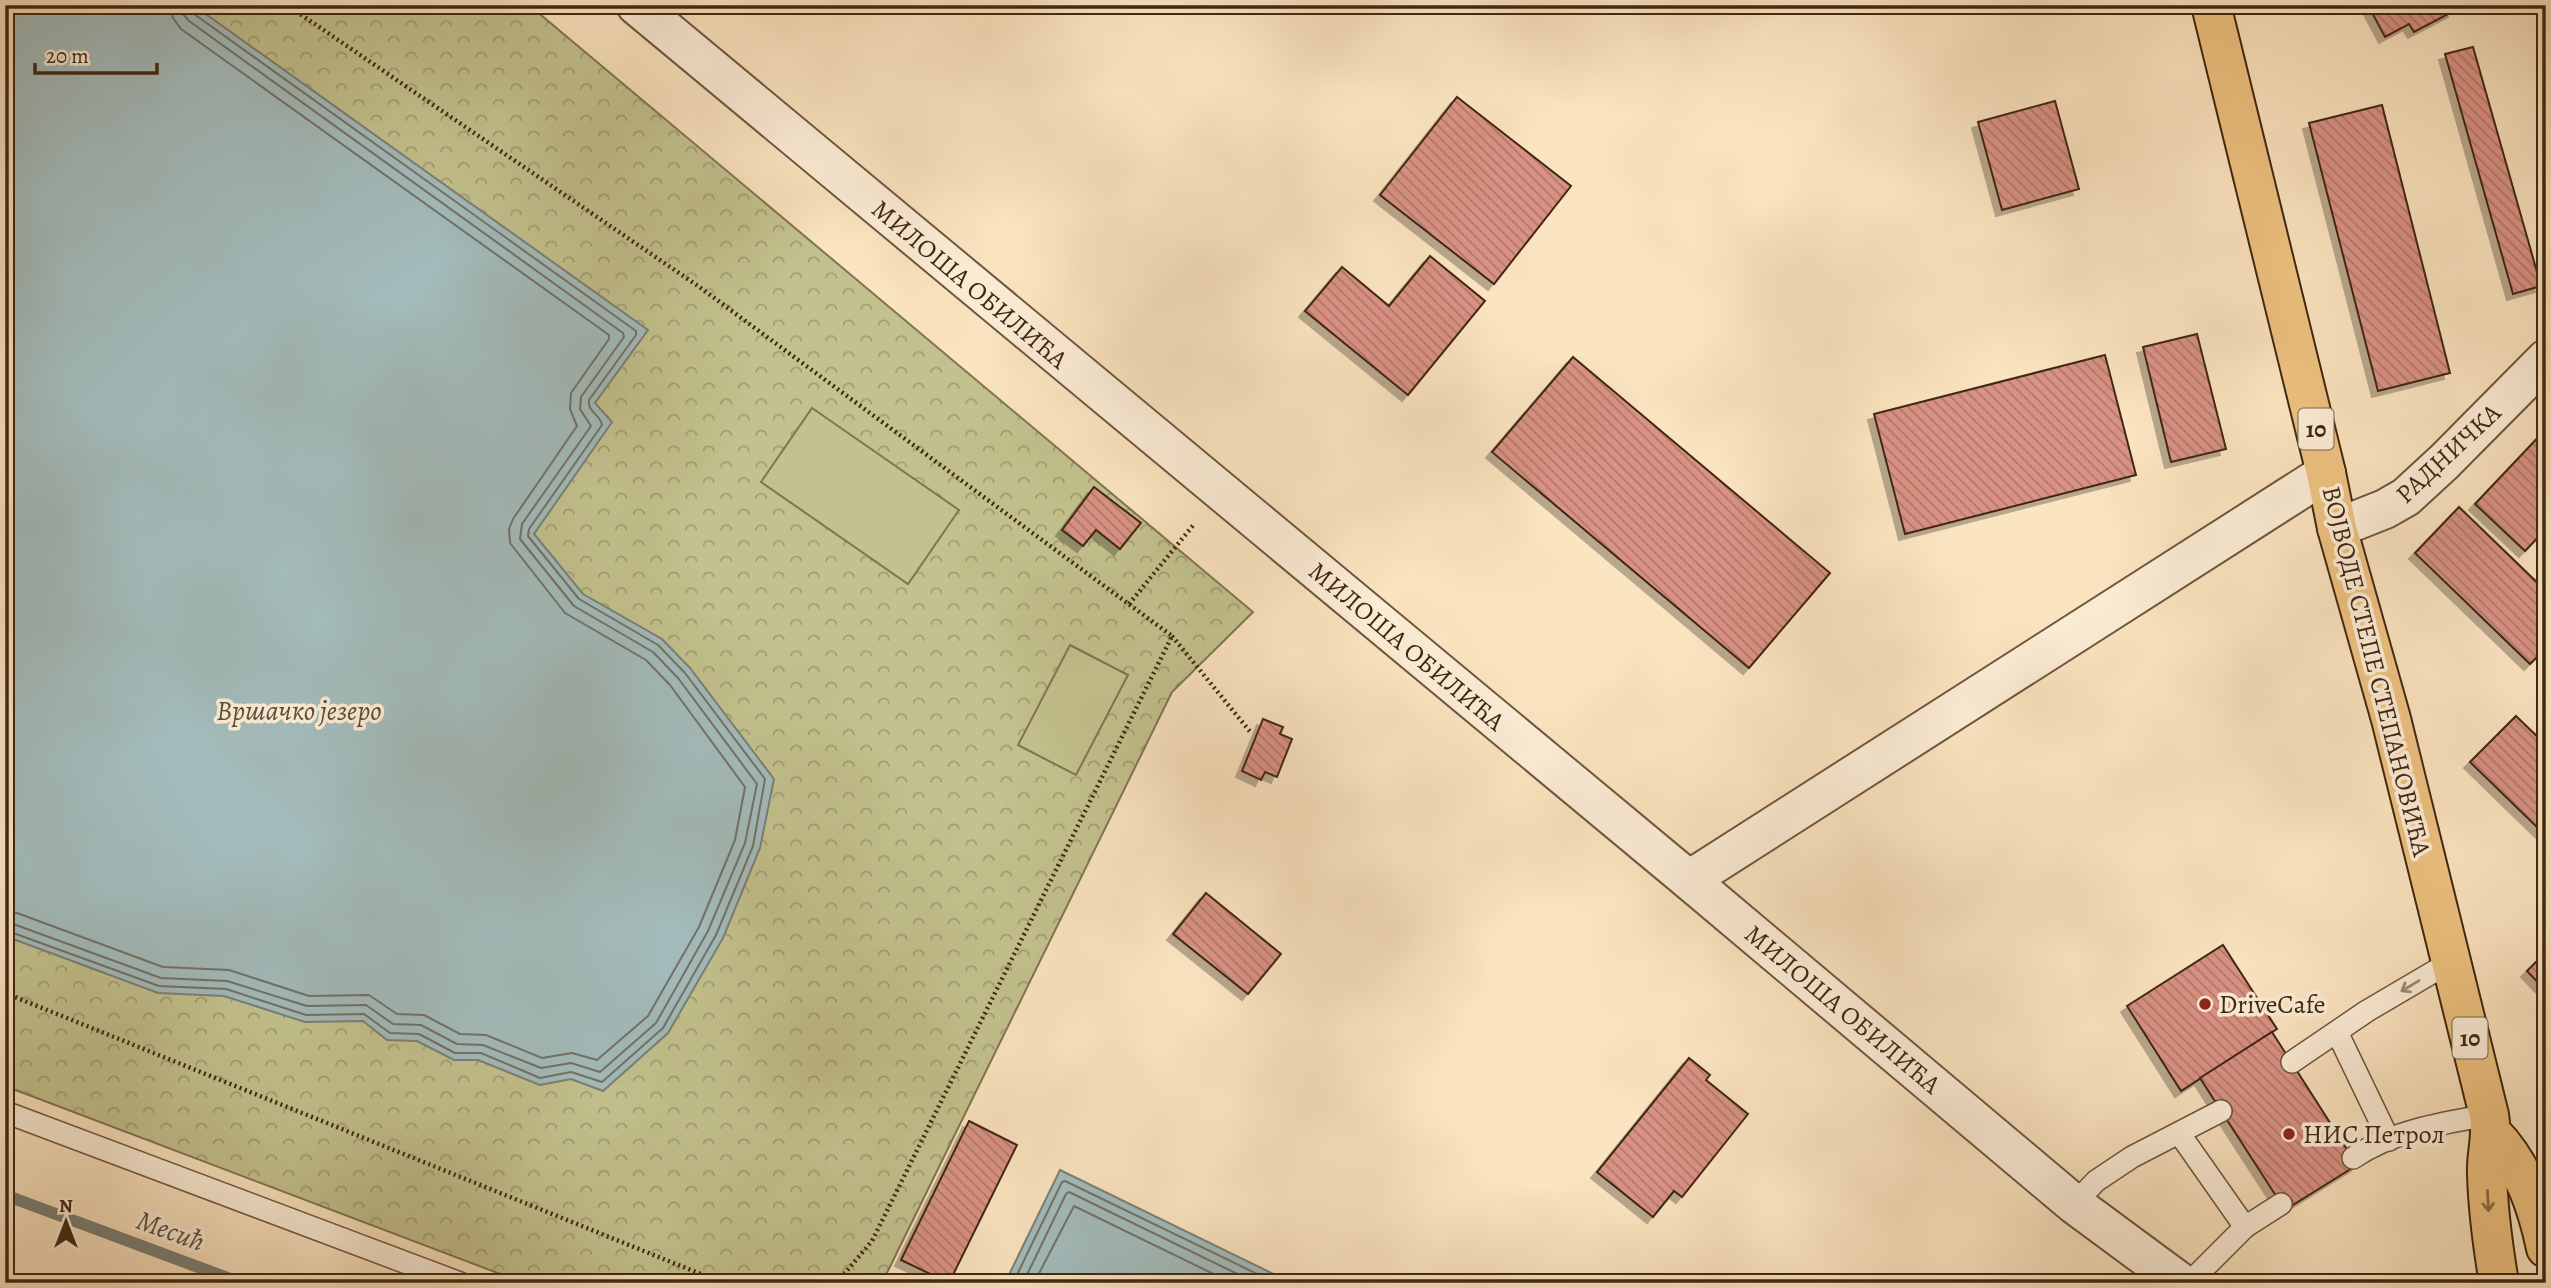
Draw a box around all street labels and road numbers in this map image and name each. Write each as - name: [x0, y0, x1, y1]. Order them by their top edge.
- street label: МИЛОША ОБИЛИЋА: [864, 192, 1076, 377]
- street label: РАДНИЧКА: [2388, 395, 2509, 511]
- road number: 10: [2298, 408, 2334, 449]
- street label: ВОЈВОДЕ СТЕПЕ СТЕПАНОВИЋА: [2314, 482, 2440, 861]
- street label: МИЛОША ОБИЛИЋА: [1301, 554, 1513, 739]
- street label: МИЛОША ОБИЛИЋА: [1737, 917, 1949, 1102]
- road number: 10: [2452, 1018, 2488, 1058]

